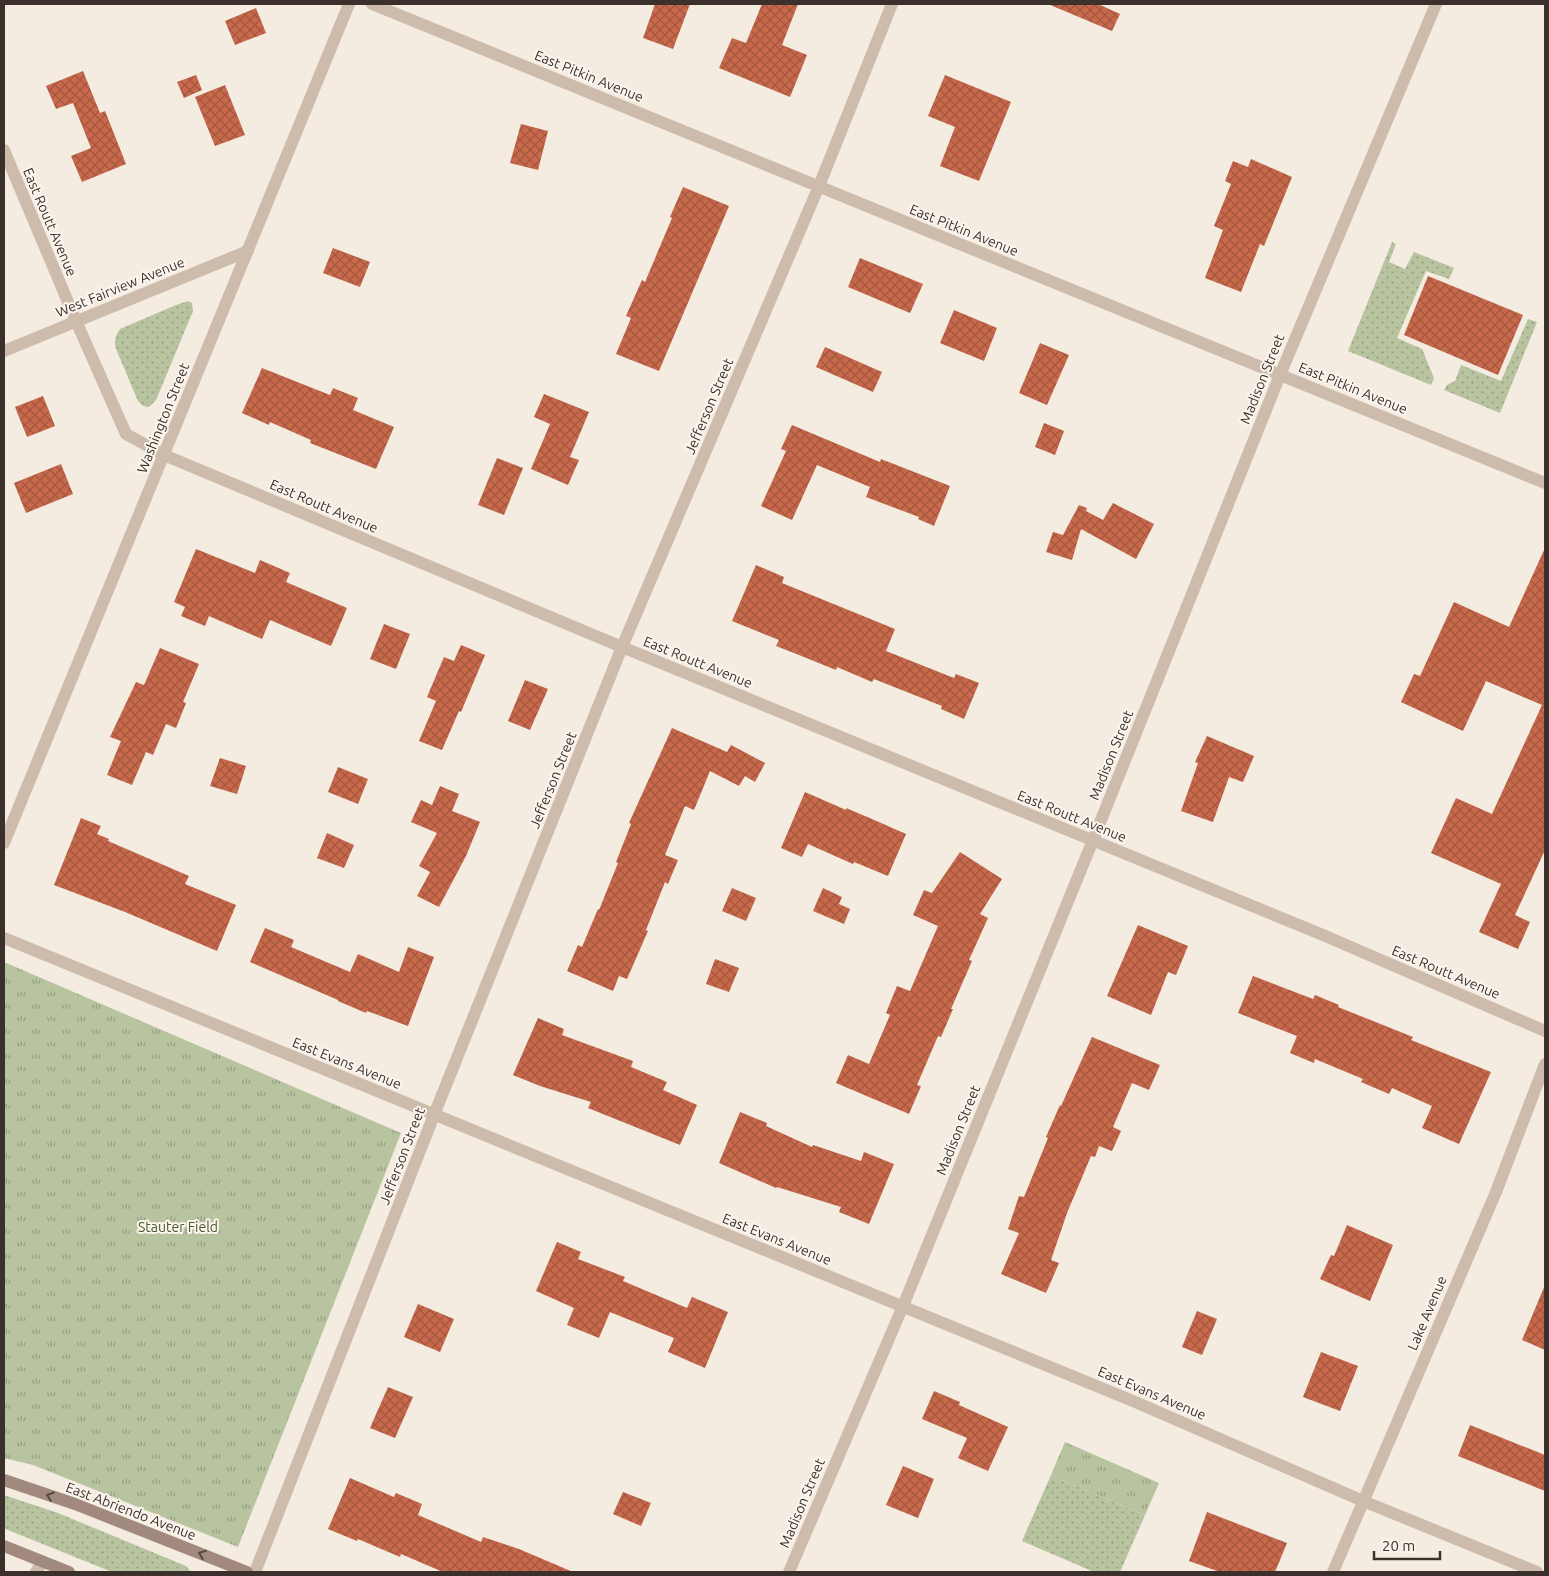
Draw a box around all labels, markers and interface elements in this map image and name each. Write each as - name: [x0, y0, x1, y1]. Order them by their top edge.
- street label: East Pitkin Avenue: [532, 47, 646, 105]
- street label: East Routt Avenue: [20, 165, 80, 279]
- street label: East Pitkin Avenue: [907, 201, 1021, 259]
- street label: West Fairview Avenue: [53, 254, 187, 320]
- street label: Madison Street: [1237, 331, 1287, 426]
- street label: Jefferson Street: [682, 355, 737, 456]
- street label: East Pitkin Avenue: [1296, 359, 1410, 417]
- street label: Washington Street: [134, 360, 193, 475]
- street label: East Routt Avenue: [267, 476, 381, 536]
- street label: East Routt Avenue: [641, 633, 755, 691]
- street label: Madison Street: [1086, 707, 1136, 802]
- street label: Jefferson Street: [526, 729, 580, 831]
- street label: East Routt Avenue: [1015, 787, 1129, 845]
- street label: East Routt Avenue: [1389, 942, 1503, 1002]
- street label: East Evans Avenue: [290, 1034, 404, 1092]
- street label: Madison Street: [933, 1082, 983, 1177]
- street label: Jefferson Street: [376, 1105, 428, 1207]
- street label: East Evans Avenue: [720, 1210, 834, 1268]
- park label: Stauter Field: [138, 1219, 218, 1235]
- street label: Lake Avenue: [1404, 1273, 1450, 1353]
- street label: East Evans Avenue: [1095, 1363, 1209, 1423]
- street label: Madison Street: [776, 1455, 828, 1550]
- street label: East Abriendo Avenue: [64, 1479, 198, 1543]
- one-way arrow: [47, 1491, 55, 1501]
- scale bar: [1374, 1528, 1440, 1560]
- text: 20 m: [1382, 1537, 1415, 1554]
- one-way arrow: [198, 1550, 207, 1561]

